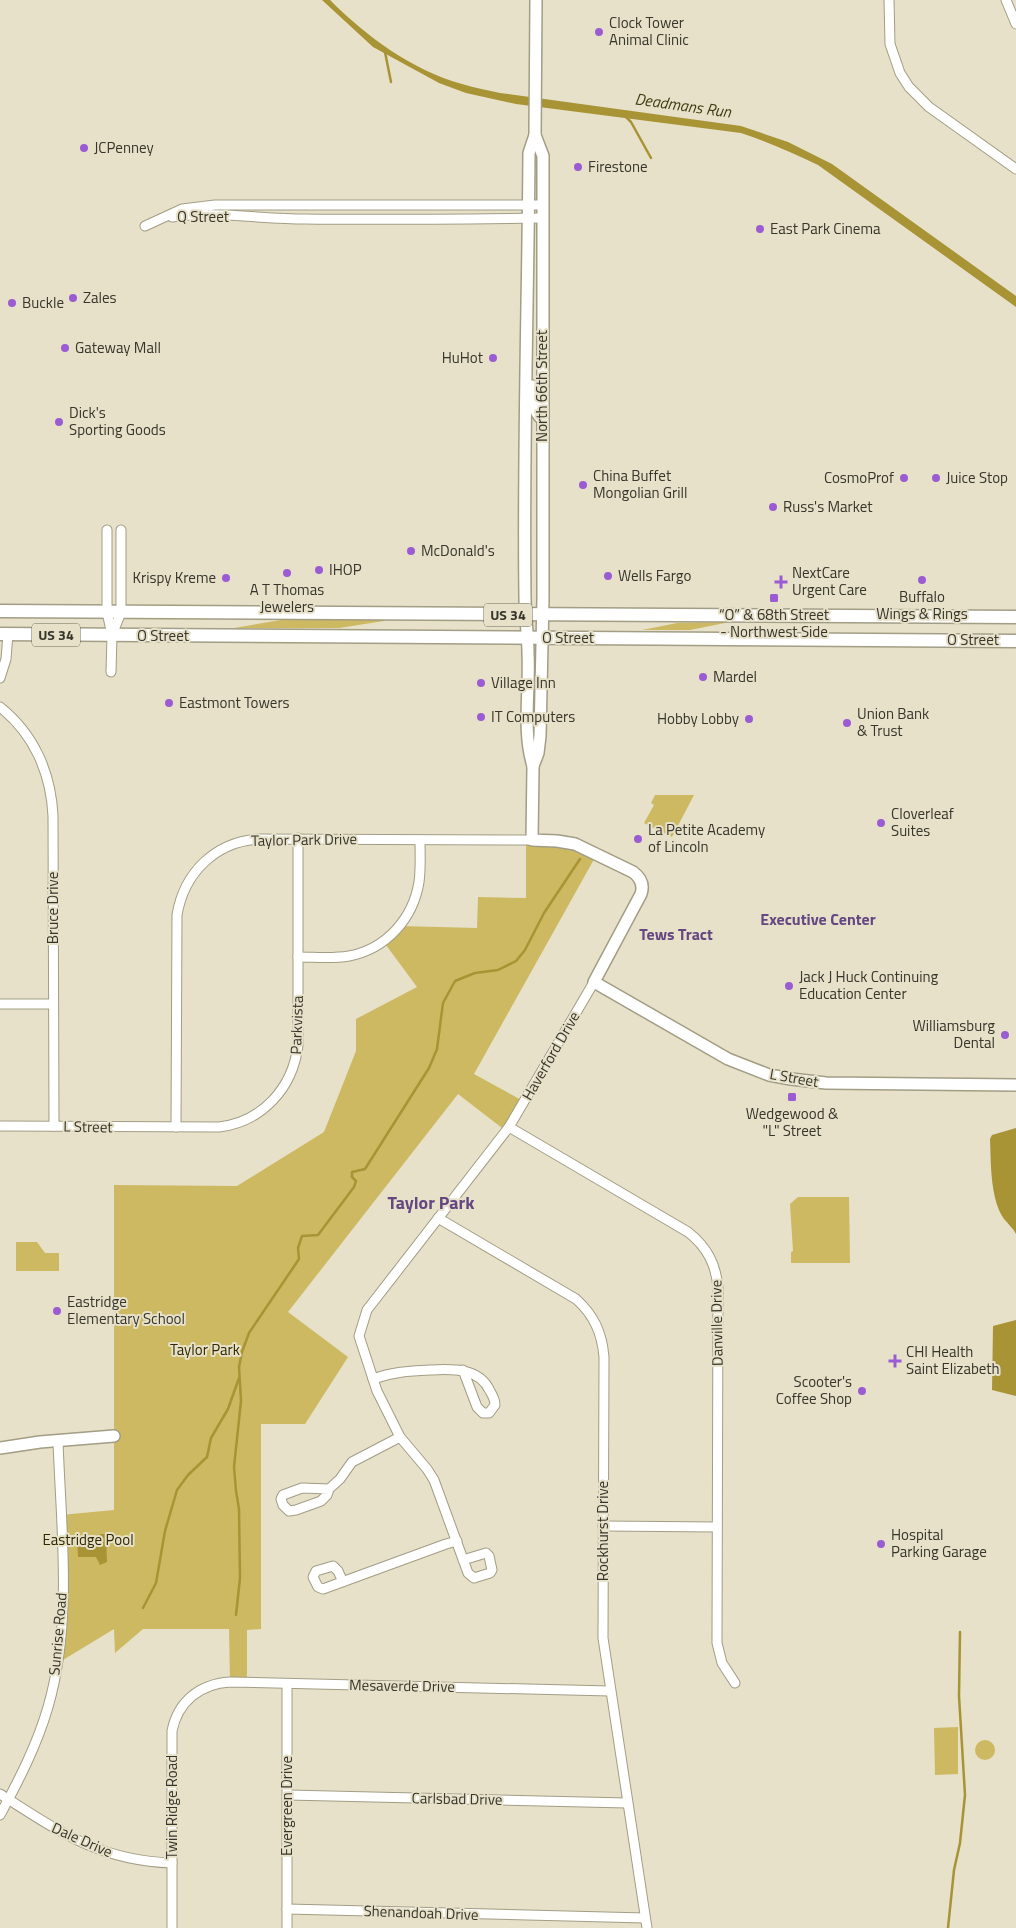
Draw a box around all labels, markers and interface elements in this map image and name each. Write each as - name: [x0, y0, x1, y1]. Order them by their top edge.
- place label: Clock Tower Animal Clinic: [609, 11, 689, 51]
- marker: Clock Tower Animal Clinic: [593, 26, 605, 38]
- water label: Deadmans Run: [633, 86, 734, 124]
- place label: JCPenney: [94, 136, 154, 159]
- marker: JCPenney: [78, 142, 90, 154]
- place label: Firestone: [588, 155, 648, 178]
- marker: Firestone: [572, 161, 584, 173]
- street label: Q Street: [177, 205, 230, 228]
- place label: East Park Cinema: [770, 217, 881, 240]
- marker: East Park Cinema: [754, 223, 766, 235]
- place label: Zales: [83, 286, 117, 309]
- place label: Buckle: [22, 291, 64, 314]
- marker: Zales: [67, 292, 79, 304]
- marker: Buckle: [6, 297, 18, 309]
- street label: North 66th Street: [530, 329, 553, 442]
- place label: Gateway Mall: [75, 336, 161, 359]
- marker: Gateway Mall: [59, 342, 71, 354]
- place label: HuHot: [442, 346, 484, 369]
- marker: HuHot: [487, 352, 499, 364]
- place label: Dick's Sporting Goods: [69, 401, 166, 441]
- marker: Dick's Sporting Goods: [53, 416, 65, 428]
- place label: China Buffet Mongolian Grill: [593, 464, 687, 504]
- place label: CosmoProf: [824, 466, 894, 489]
- place label: Juice Stop: [946, 466, 1008, 489]
- marker: CosmoProf: [898, 472, 910, 484]
- marker: Juice Stop: [930, 472, 942, 484]
- marker: China Buffet Mongolian Grill: [577, 479, 589, 491]
- place label: Russ's Market: [783, 495, 873, 518]
- marker: Russ's Market: [767, 501, 779, 513]
- place label: McDonald's: [421, 539, 495, 562]
- marker: McDonald's: [405, 545, 417, 557]
- place label: IHOP: [329, 558, 362, 581]
- place label: NextCare Urgent Care: [792, 561, 867, 601]
- marker: IHOP: [313, 564, 325, 576]
- place label: Wells Fargo: [618, 564, 691, 587]
- place label: Krispy Kreme: [133, 566, 216, 589]
- marker: A T Thomas Jewelers: [281, 567, 293, 579]
- marker: Wells Fargo: [602, 570, 614, 582]
- marker: Krispy Kreme: [220, 572, 232, 584]
- marker: Buffalo Wings & Rings: [916, 574, 928, 586]
- marker: NextCare Urgent Care: [774, 575, 788, 589]
- place label: A T Thomas Jewelers: [250, 578, 324, 618]
- place label: Buffalo Wings & Rings: [876, 585, 968, 625]
- marker: “O” & 68th Street - Northwest Side: [768, 592, 780, 604]
- place label: “O” & 68th Street - Northwest Side: [719, 603, 830, 643]
- road number: US 34: [484, 604, 532, 626]
- road number: US 34: [32, 624, 80, 646]
- street label: O Street: [137, 624, 190, 647]
- street label: O Street: [542, 626, 595, 649]
- street label: O Street: [947, 628, 1000, 651]
- place label: Mardel: [713, 665, 757, 688]
- place label: Village Inn: [491, 671, 556, 694]
- marker: Mardel: [697, 671, 709, 683]
- marker: Village Inn: [475, 677, 487, 689]
- place label: Eastmont Towers: [179, 691, 290, 714]
- marker: Eastmont Towers: [163, 697, 175, 709]
- place label: Union Bank & Trust: [857, 702, 929, 742]
- place label: IT Computers: [491, 705, 575, 728]
- place label: Hobby Lobby: [657, 707, 739, 730]
- marker: IT Computers: [475, 711, 487, 723]
- marker: Hobby Lobby: [743, 713, 755, 725]
- marker: Union Bank & Trust: [841, 717, 853, 729]
- place label: Cloverleaf Suites: [891, 802, 954, 842]
- marker: Cloverleaf Suites: [875, 817, 887, 829]
- place label: La Petite Academy of Lincoln: [648, 818, 765, 858]
- street label: Taylor Park Drive: [251, 827, 357, 852]
- marker: La Petite Academy of Lincoln: [632, 833, 644, 845]
- street label: Bruce Drive: [41, 872, 64, 944]
- district label: Executive Center: [760, 907, 876, 931]
- district label: Tews Tract: [639, 922, 713, 946]
- place label: Jack J Huck Continuing Education Center: [799, 965, 938, 1005]
- marker: Jack J Huck Continuing Education Center: [783, 980, 795, 992]
- street label: Parkvista: [284, 995, 309, 1055]
- street label: Haverford Drive: [516, 1007, 585, 1104]
- place label: Williamsburg Dental: [913, 1014, 995, 1054]
- marker: Williamsburg Dental: [999, 1029, 1011, 1041]
- street label: L Street: [768, 1062, 821, 1093]
- marker: Wedgewood & "L" Street: [786, 1091, 798, 1103]
- place label: Wedgewood & "L" Street: [746, 1102, 839, 1142]
- street label: L Street: [63, 1115, 114, 1138]
- district label: Taylor Park: [387, 1189, 475, 1216]
- street label: Danville Drive: [704, 1280, 729, 1366]
- place label: Eastridge Elementary School: [67, 1290, 185, 1330]
- marker: Eastridge Elementary School: [51, 1305, 63, 1317]
- park label: Taylor Park: [170, 1338, 240, 1361]
- place label: CHI Health Saint Elizabeth: [906, 1340, 1000, 1380]
- marker: CHI Health Saint Elizabeth: [888, 1354, 902, 1368]
- place label: Scooter's Coffee Shop: [776, 1370, 852, 1410]
- marker: Scooter's Coffee Shop: [856, 1385, 868, 1397]
- street label: Rockhurst Drive: [591, 1481, 614, 1581]
- place label: Hospital Parking Garage: [891, 1523, 987, 1563]
- park label: Eastridge Pool: [42, 1528, 134, 1551]
- marker: Hospital Parking Garage: [875, 1538, 887, 1550]
- street label: Sunrise Road: [42, 1592, 73, 1676]
- street label: Mesaverde Drive: [349, 1673, 455, 1698]
- street label: Twin Ridge Road: [160, 1755, 183, 1859]
- street label: Evergreen Drive: [275, 1756, 298, 1856]
- street label: Carlsbad Drive: [411, 1786, 503, 1811]
- street label: Dale Drive: [48, 1816, 116, 1863]
- street label: Shenandoah Drive: [363, 1899, 479, 1926]

